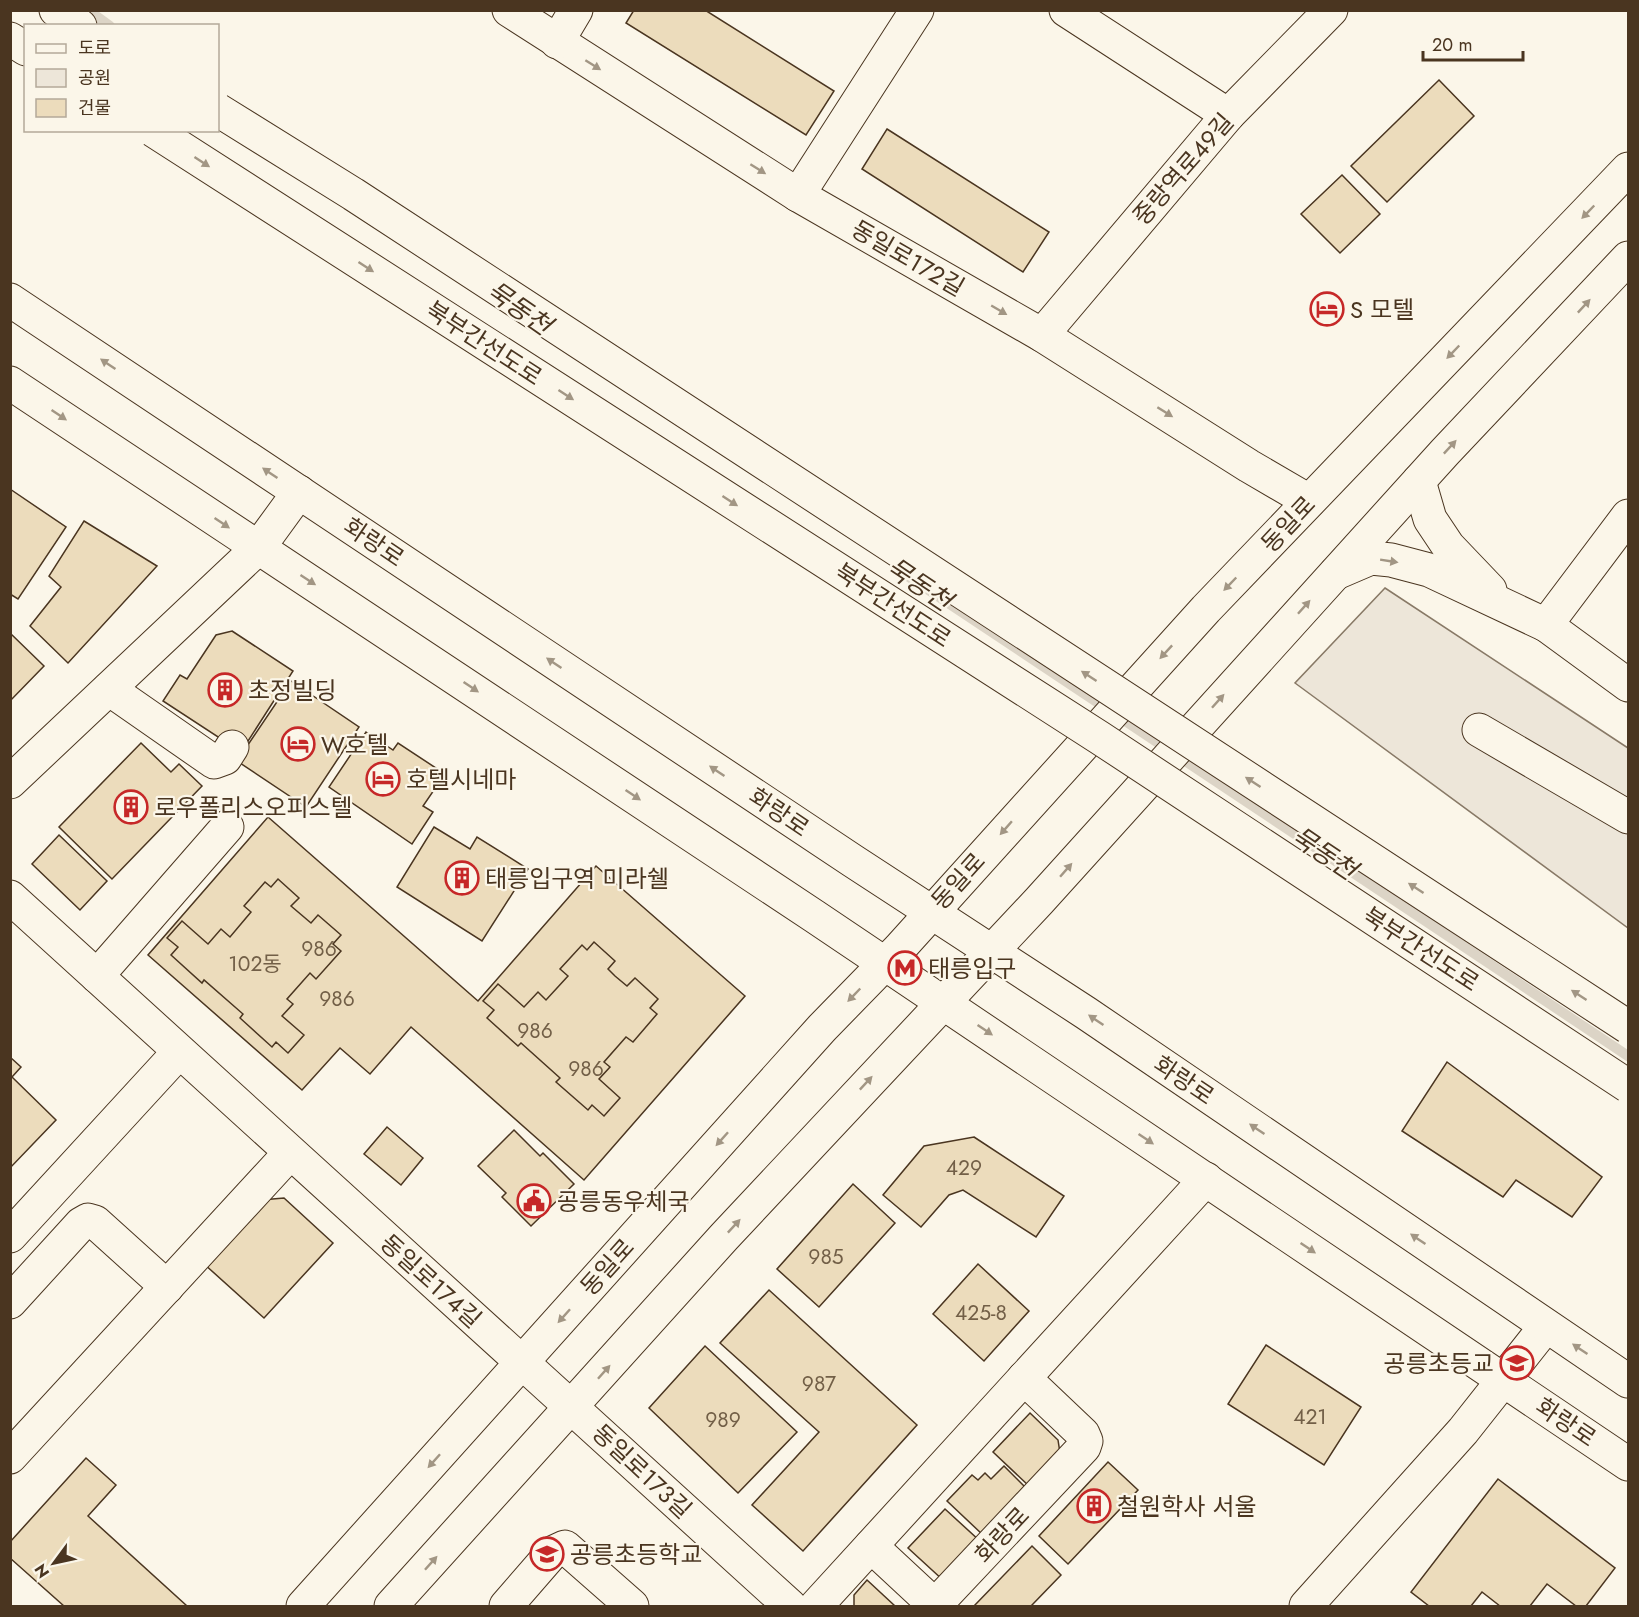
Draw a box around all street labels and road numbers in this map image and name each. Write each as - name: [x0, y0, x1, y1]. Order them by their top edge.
- street label: 중랑역로49길: [1124, 105, 1242, 233]
- street label: 동일로172길: [845, 211, 971, 305]
- street label: 북부간선도로: [419, 292, 549, 394]
- street label: 동일로: [1253, 488, 1323, 560]
- street label: 화랑로: [337, 509, 411, 575]
- street label: 북부간선도로: [828, 554, 958, 656]
- street label: 화랑로: [742, 779, 816, 845]
- street label: 동일로: [923, 845, 993, 917]
- street label: 북부간선도로: [1356, 898, 1486, 1000]
- street label: 화랑로: [1147, 1047, 1221, 1113]
- street label: 동일로174길: [373, 1226, 489, 1336]
- street label: 동일로: [572, 1231, 642, 1303]
- street label: 화랑로: [1529, 1389, 1603, 1455]
- street label: 동일로173길: [584, 1416, 700, 1526]
- street label: 화랑로: [967, 1499, 1037, 1571]

